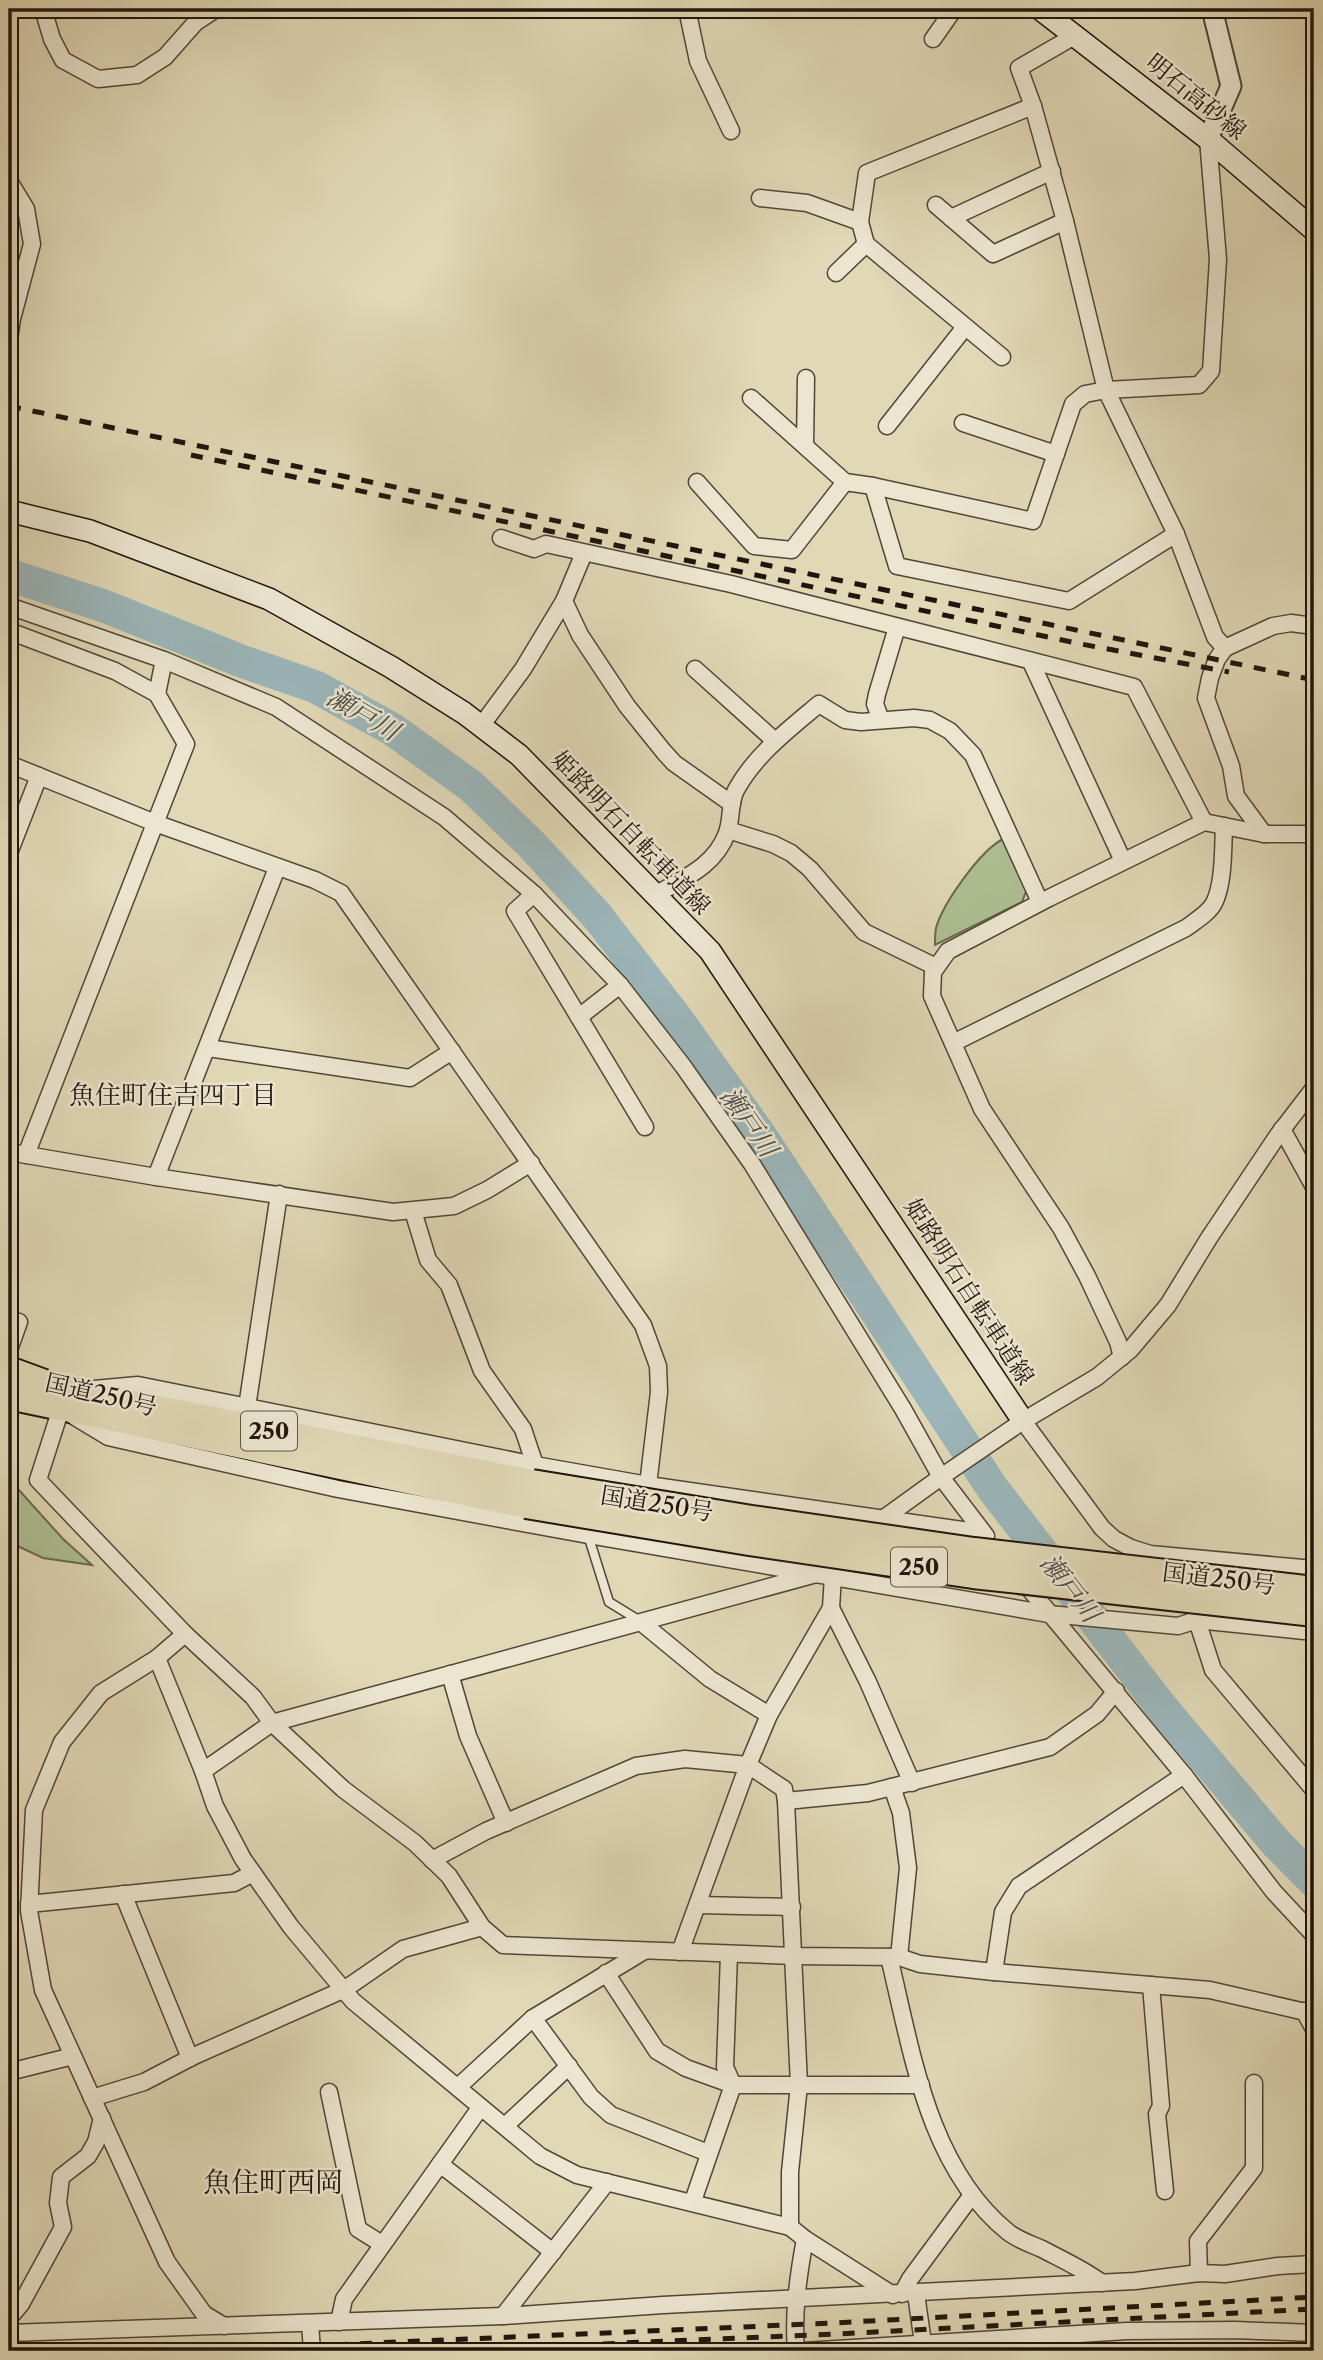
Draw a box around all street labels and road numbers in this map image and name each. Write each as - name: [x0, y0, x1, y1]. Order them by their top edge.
- street label: 明石高砂線: [1141, 48, 1252, 146]
- street label: 姫路明石自転車道線: [546, 745, 717, 920]
- street label: 姫路明石自転車道線: [898, 1193, 1040, 1390]
- street label: 国道250号: [42, 1368, 160, 1421]
- road number: 250: [241, 1412, 297, 1450]
- street label: 国道250号: [598, 1480, 716, 1527]
- road number: 250: [891, 1548, 947, 1586]
- street label: 国道250号: [1161, 1557, 1277, 1600]

